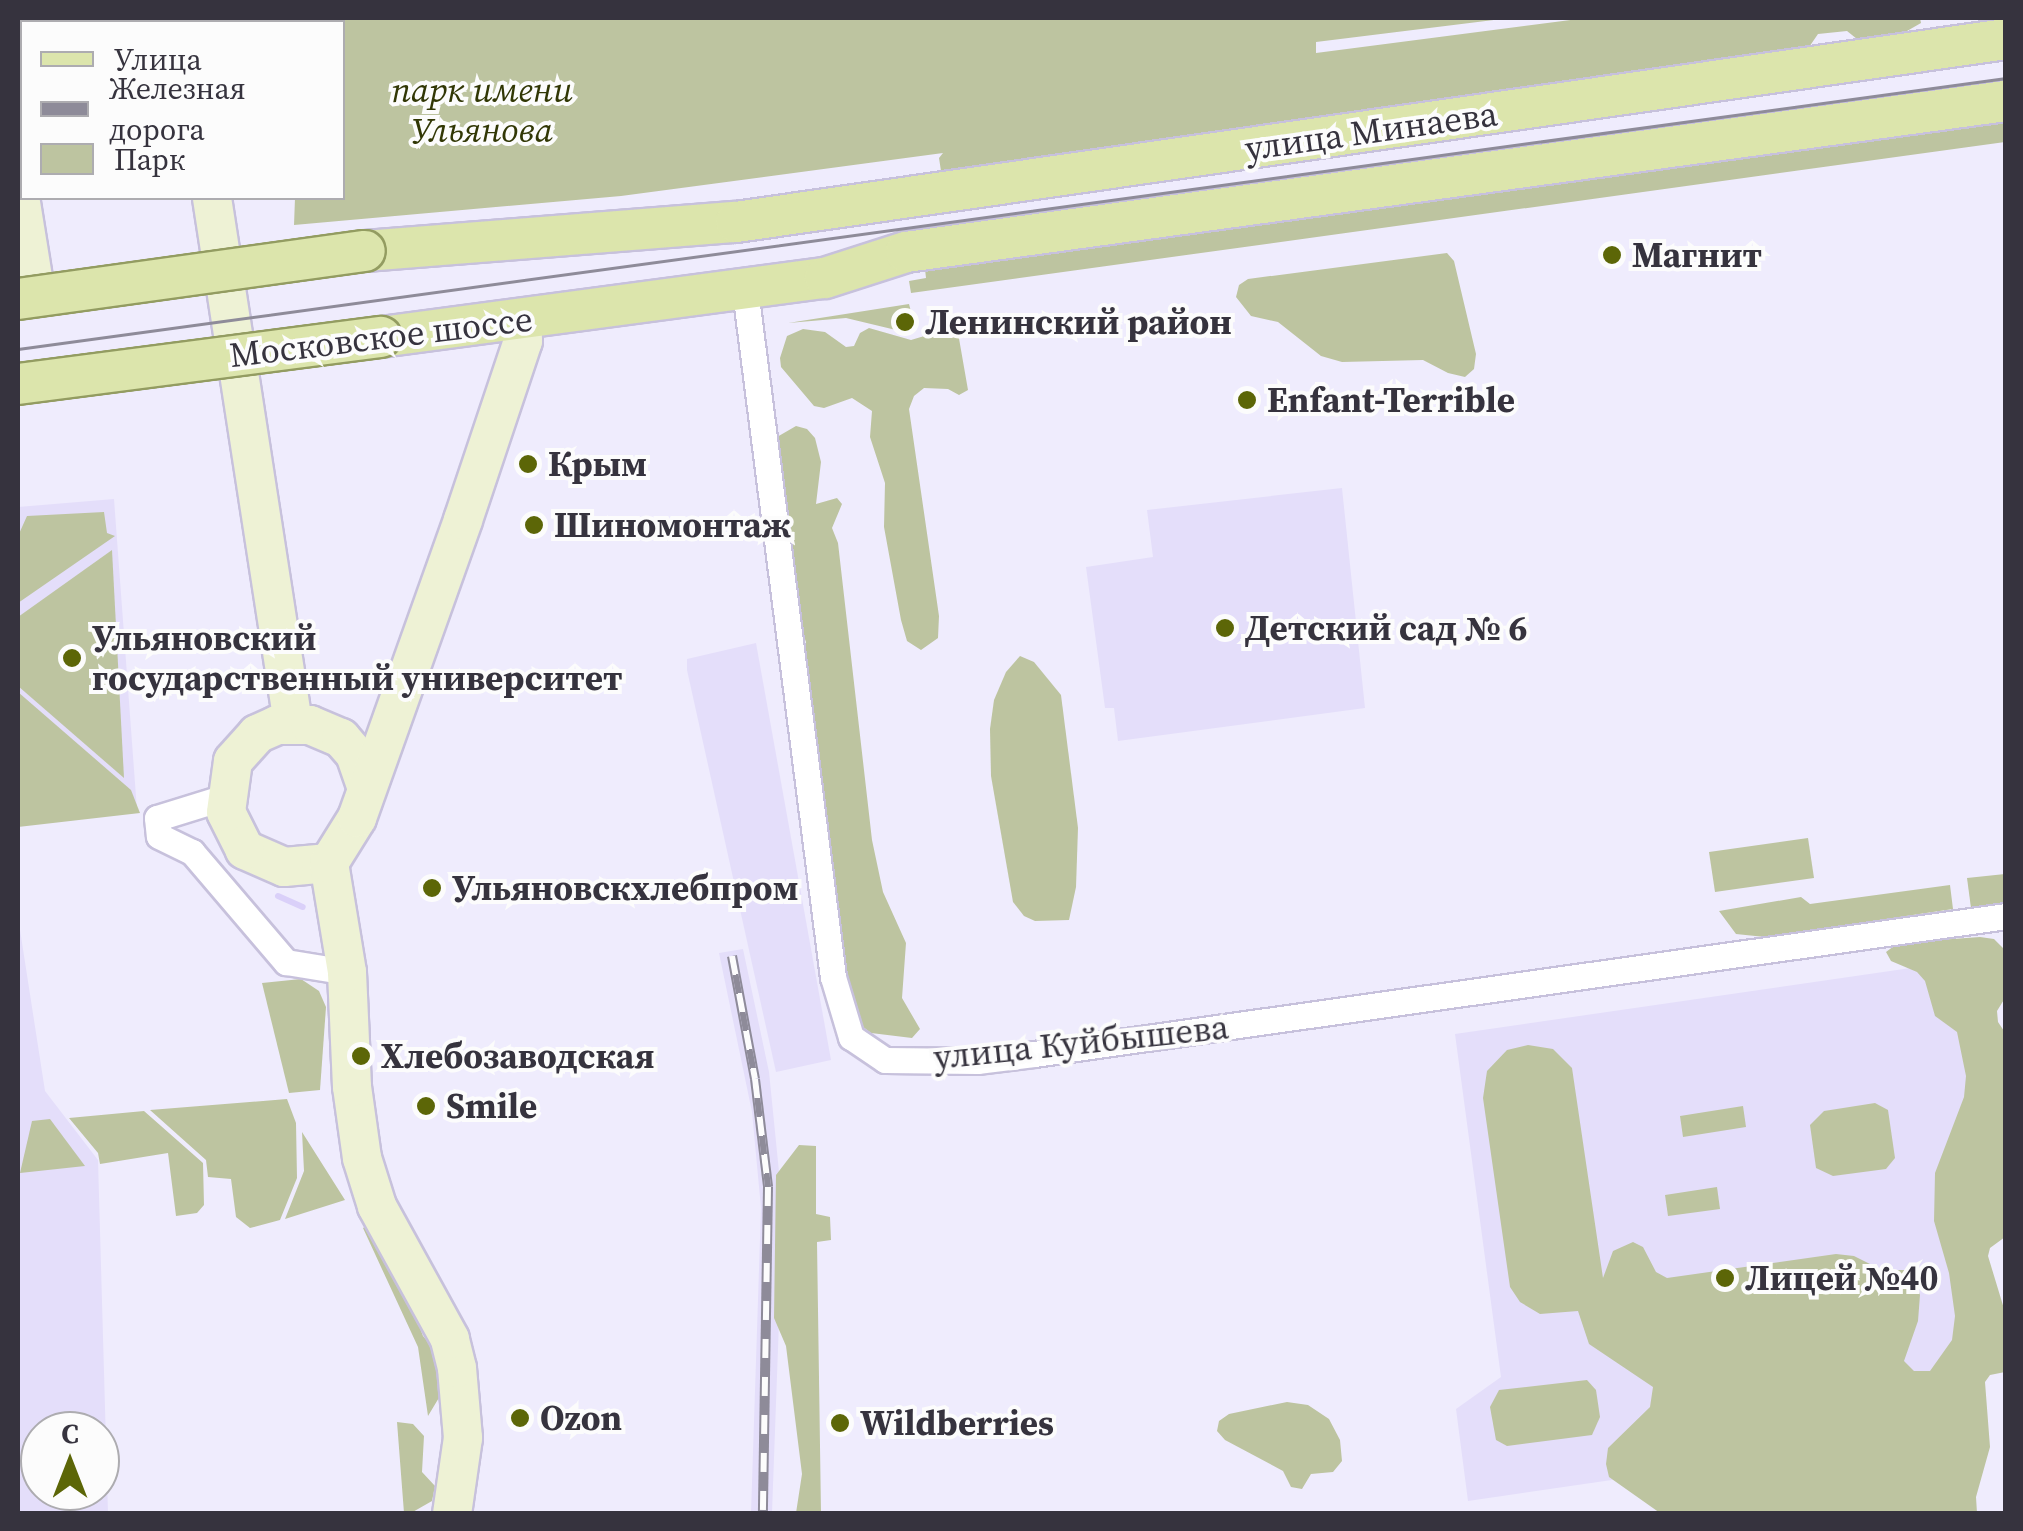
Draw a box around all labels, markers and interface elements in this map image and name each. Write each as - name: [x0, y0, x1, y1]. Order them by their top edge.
- legend: [20, 20, 345, 200]
- text: Улица: [114, 39, 202, 80]
- text: Железная дорога: [109, 68, 246, 150]
- park label: парк имени Ульянова: [391, 69, 573, 151]
- street label: улица Минаева: [1242, 92, 1500, 170]
- text: Парк: [114, 139, 185, 180]
- place label: Магнит: [1632, 234, 1762, 276]
- marker: Магнит: [1601, 244, 1623, 266]
- street label: Московское шоссе: [227, 298, 535, 376]
- place label: Ленинский район: [925, 301, 1232, 343]
- marker: Ленинский район: [894, 311, 916, 333]
- place label: Enfant-Terrible: [1267, 379, 1515, 421]
- marker: Enfant-Terrible: [1236, 389, 1258, 411]
- place label: Крым: [548, 443, 647, 485]
- marker: Крым: [517, 453, 539, 475]
- place label: Шиномонтаж: [554, 504, 791, 546]
- marker: Шиномонтаж: [523, 514, 545, 536]
- place label: Детский сад № 6: [1245, 607, 1527, 649]
- place label: Ульяновский государственный университет: [92, 617, 622, 699]
- marker: Детский сад № 6: [1214, 617, 1236, 639]
- marker: Ульяновский государственный университет: [61, 647, 83, 669]
- place label: Ульяновскхлебпром: [452, 867, 799, 909]
- marker: Ульяновскхлебпром: [421, 877, 443, 899]
- street label: улица Куйбышева: [931, 1006, 1231, 1078]
- place label: Хлебозаводская: [381, 1035, 654, 1077]
- marker: Хлебозаводская: [350, 1045, 372, 1067]
- place label: Smile: [446, 1085, 537, 1127]
- marker: Smile: [415, 1095, 437, 1117]
- place label: Лицей №40: [1745, 1257, 1938, 1299]
- marker: Лицей №40: [1714, 1267, 1736, 1289]
- place label: Ozon: [540, 1397, 622, 1439]
- place label: Wildberries: [860, 1402, 1054, 1444]
- marker: Ozon: [509, 1407, 531, 1429]
- north arrow: [20, 1411, 120, 1511]
- marker: Wildberries: [829, 1412, 851, 1434]
- text: С: [61, 1414, 79, 1452]

